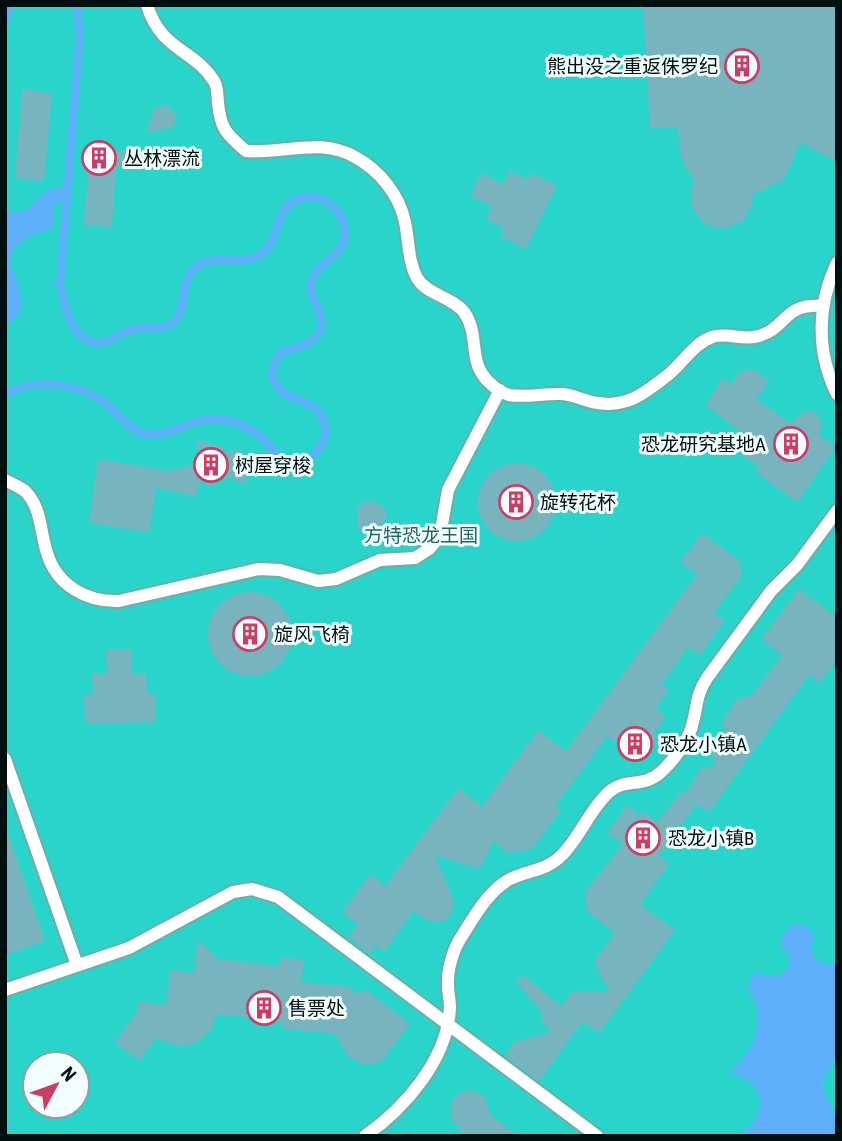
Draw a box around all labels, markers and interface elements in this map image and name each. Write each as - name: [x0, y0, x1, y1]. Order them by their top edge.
- building icon: 熊出没之重返侏罗纪: [723, 47, 761, 85]
- place label: 熊出没之重返侏罗纪: [547, 55, 718, 78]
- building icon: 丛林漂流: [80, 139, 118, 177]
- place label: 丛林漂流: [124, 147, 200, 170]
- building icon: 恐龙研究基地A: [772, 425, 810, 463]
- place label: 恐龙研究基地A: [641, 433, 766, 456]
- building icon: 树屋穿梭: [192, 446, 230, 484]
- place label: 树屋穿梭: [235, 454, 311, 477]
- building icon: 旋转花杯: [497, 483, 535, 521]
- place label: 旋转花杯: [540, 491, 616, 514]
- park label: 方特恐龙王国: [364, 524, 478, 547]
- building icon: 旋风飞椅: [231, 615, 269, 653]
- place label: 旋风飞椅: [274, 623, 350, 646]
- building icon: 恐龙小镇A: [616, 725, 654, 763]
- place label: 恐龙小镇A: [660, 733, 747, 756]
- building icon: 恐龙小镇B: [624, 819, 662, 857]
- place label: 恐龙小镇B: [668, 827, 754, 850]
- building icon: 售票处: [245, 989, 283, 1027]
- place label: 售票处: [288, 997, 345, 1020]
- north arrow: [21, 1050, 91, 1120]
- text: N: [56, 1062, 81, 1086]

